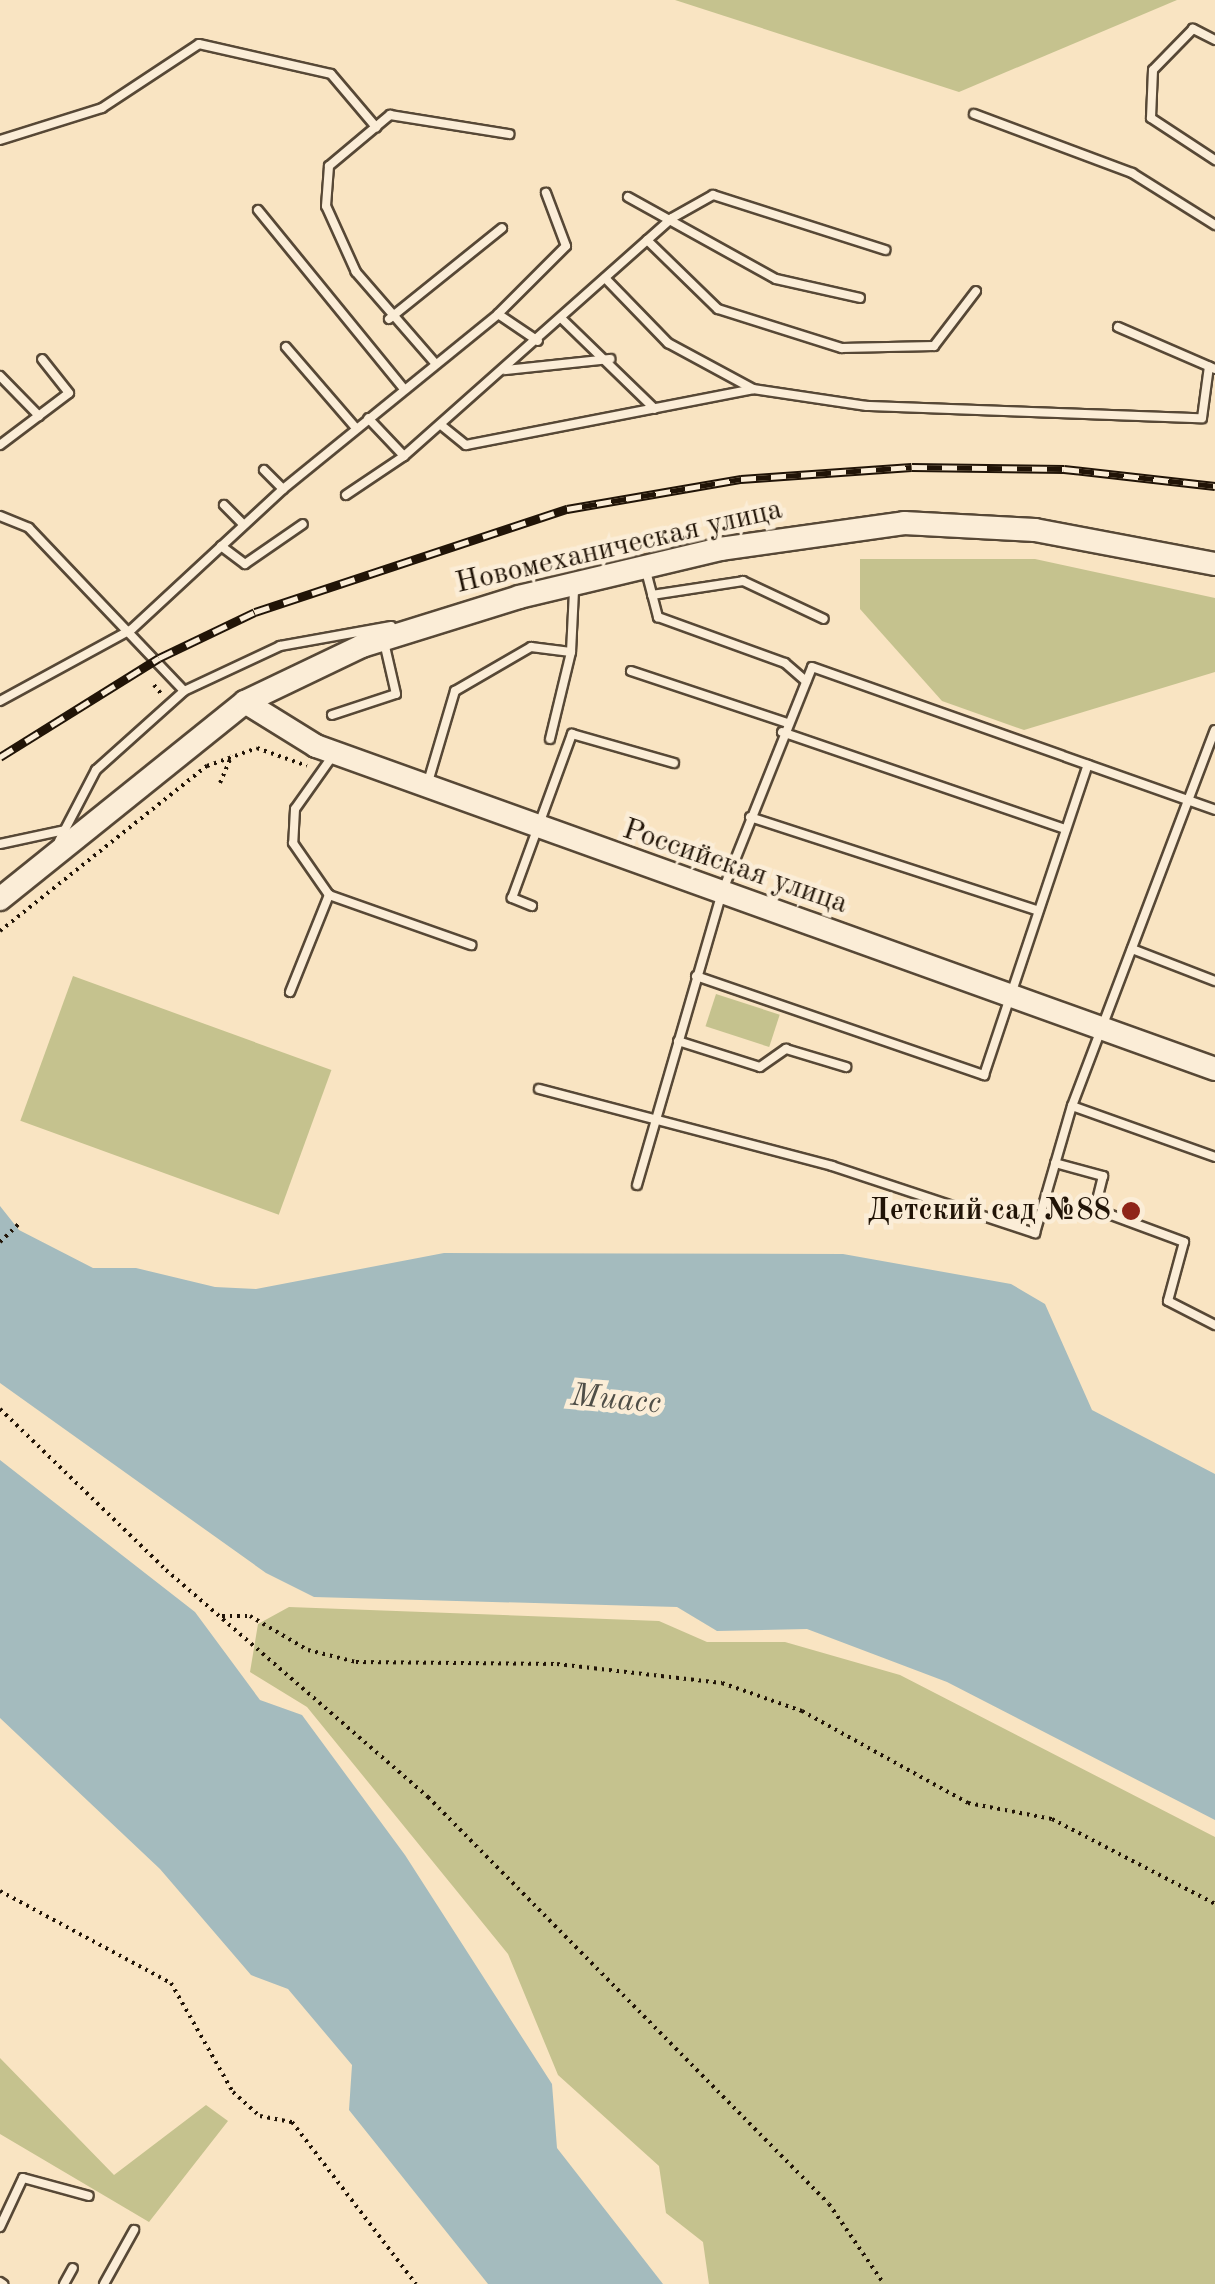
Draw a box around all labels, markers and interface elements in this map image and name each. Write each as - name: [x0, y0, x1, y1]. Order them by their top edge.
- street label: Новомеханическая улица: [452, 492, 786, 602]
- street label: Российская улица: [618, 812, 852, 922]
- place label: Детский сад №88: [868, 1193, 1111, 1229]
- marker: Детский сад №88: [1120, 1200, 1142, 1222]
- water label: Миасс: [569, 1378, 663, 1424]

